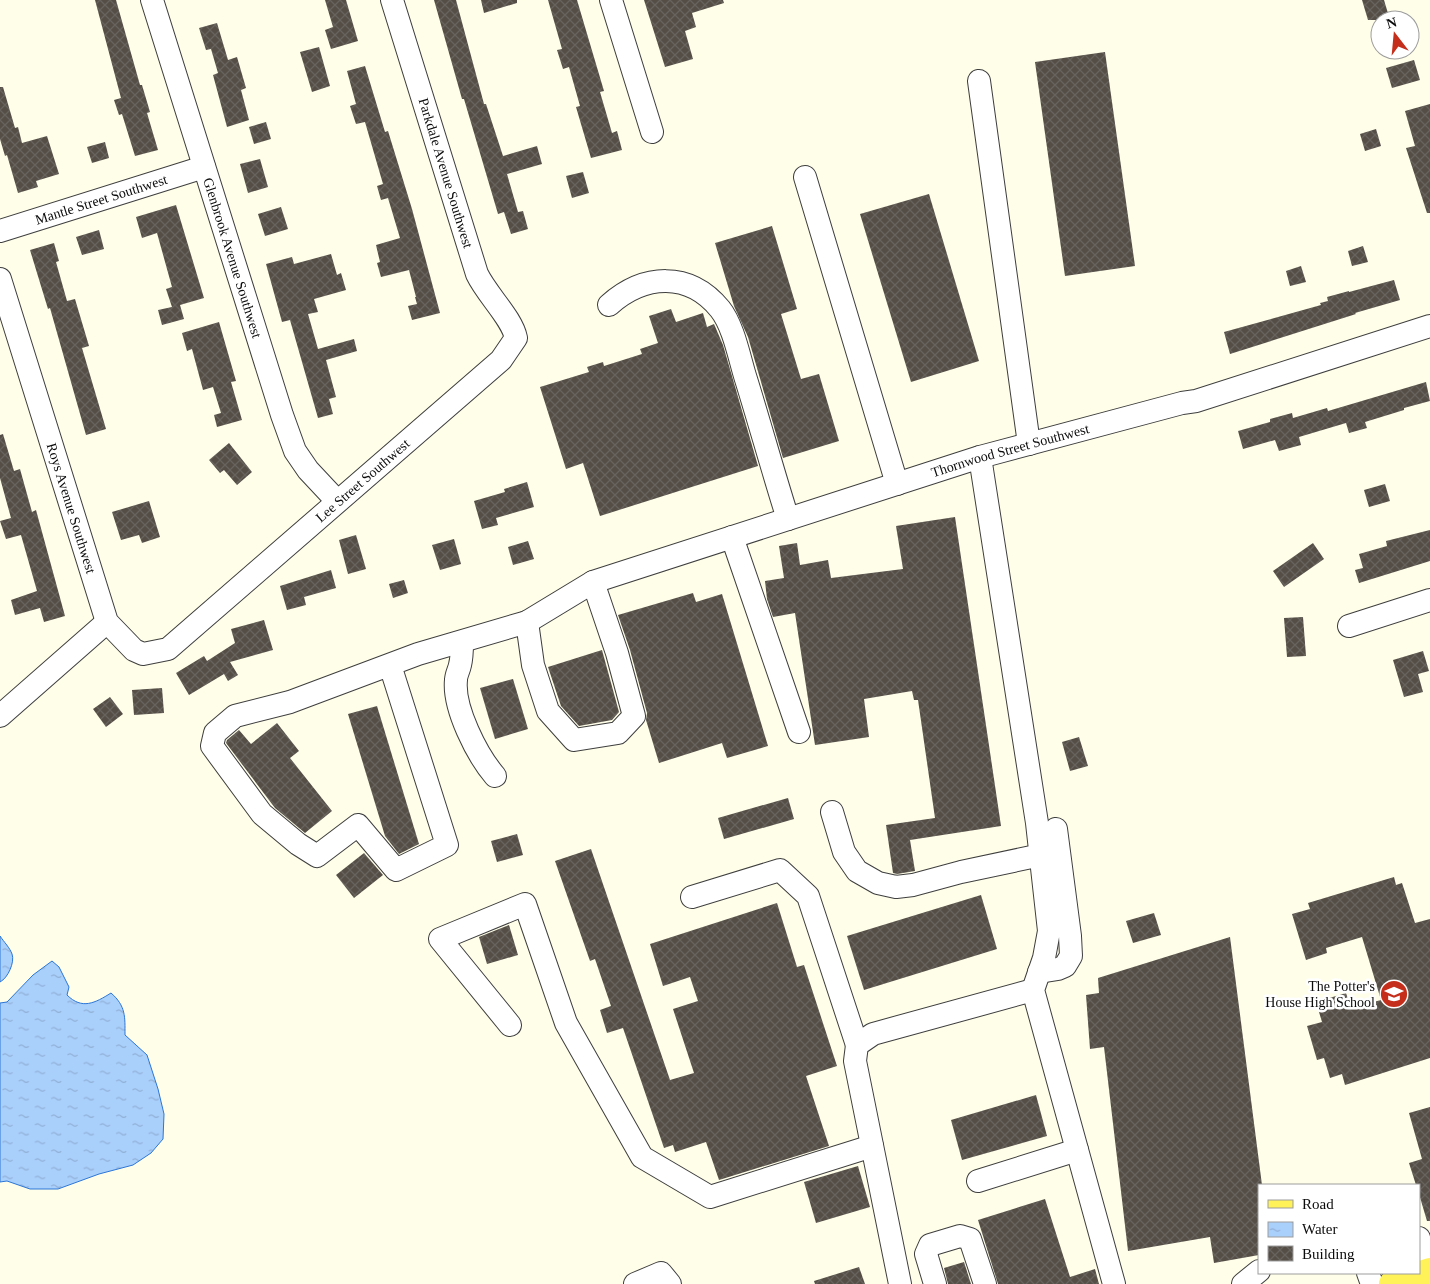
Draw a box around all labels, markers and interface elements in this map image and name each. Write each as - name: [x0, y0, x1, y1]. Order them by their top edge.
- north arrow: [1370, 10, 1420, 60]
- text: N: [1385, 14, 1398, 32]
- street label: Parkdale Avenue Southwest: [416, 96, 476, 250]
- street label: Mantle Street Southwest: [33, 172, 169, 228]
- street label: Glenbrook Avenue Southwest: [200, 176, 264, 340]
- street label: Thornwood Street Southwest: [929, 421, 1091, 480]
- street label: Lee Street Southwest: [313, 436, 413, 525]
- street label: Roys Avenue Southwest: [44, 441, 98, 575]
- place label: The Potter's House High School: [1265, 979, 1375, 1010]
- school or university icon: The Potter's House High School: [1379, 979, 1409, 1009]
- legend: [1258, 1184, 1420, 1274]
- text: Road: [1302, 1196, 1334, 1212]
- text: Water: [1302, 1221, 1337, 1237]
- text: Building: [1302, 1246, 1355, 1262]

